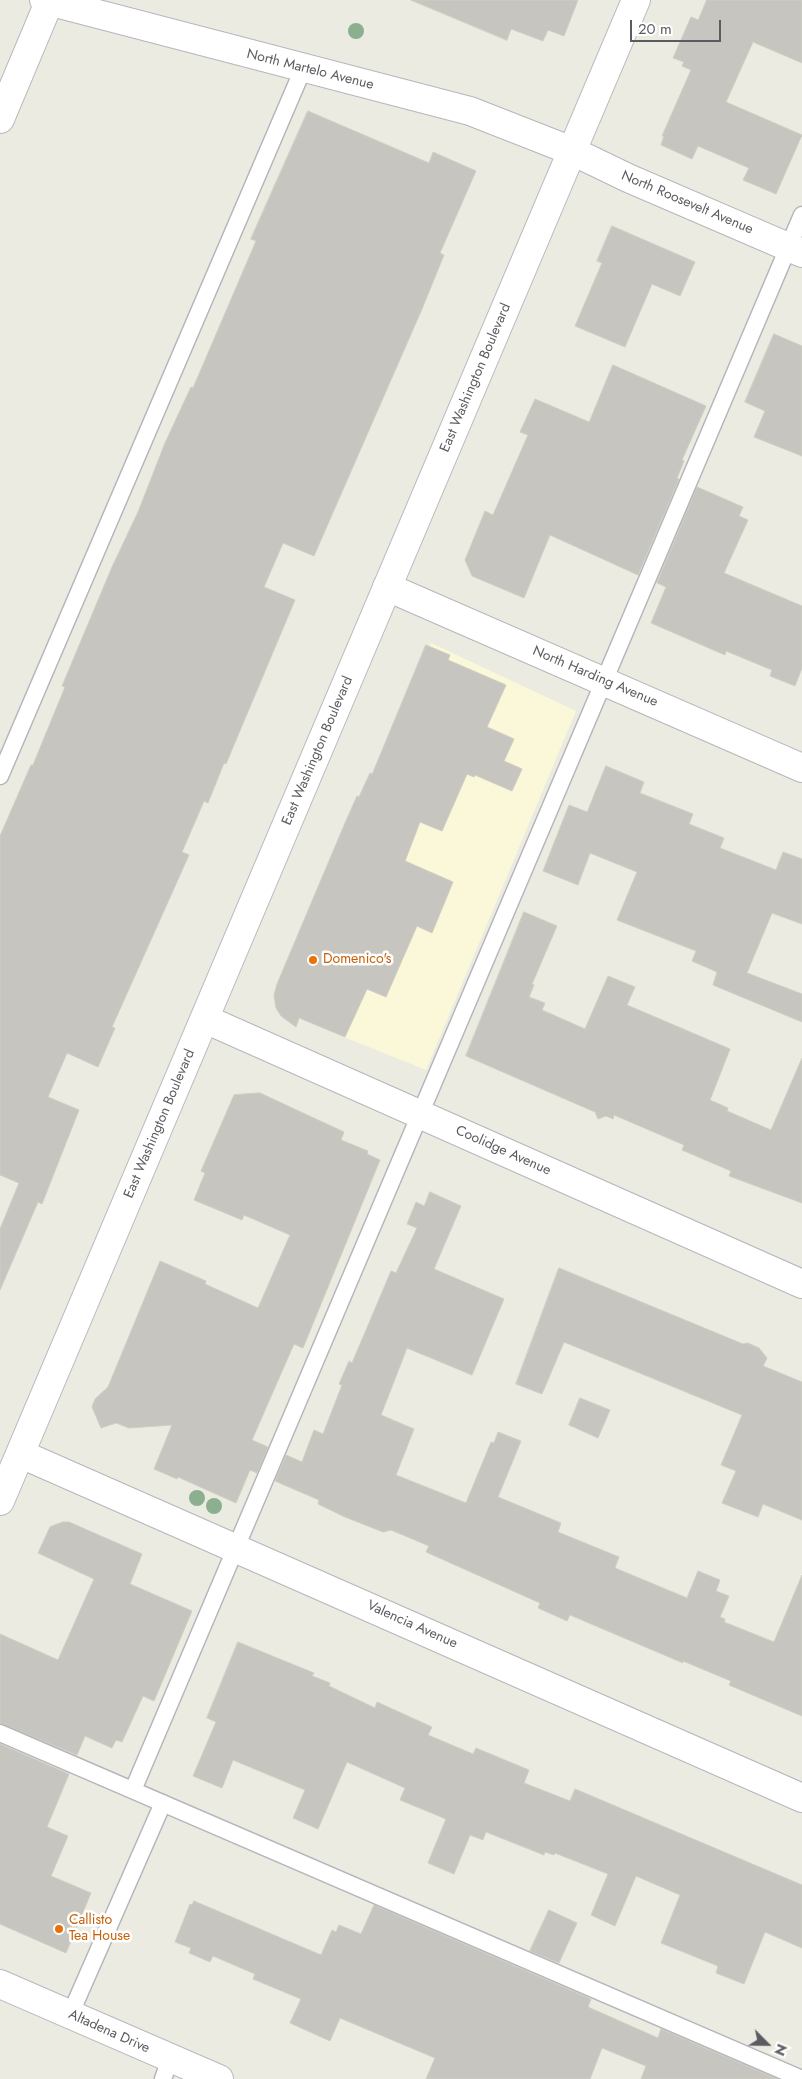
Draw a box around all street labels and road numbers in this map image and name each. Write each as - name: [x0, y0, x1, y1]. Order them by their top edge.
- street label: North Martelo Avenue: [245, 46, 375, 94]
- street label: North Roosevelt Avenue: [619, 168, 755, 238]
- street label: East Washington Boulevard: [437, 301, 515, 455]
- street label: North Harding Avenue: [530, 643, 660, 711]
- street label: East Washington Boulevard: [279, 674, 357, 828]
- street label: East Washington Boulevard: [121, 1047, 199, 1201]
- street label: Coolidge Avenue: [453, 1122, 553, 1180]
- street label: Valencia Avenue: [364, 1598, 460, 1652]
- street label: Altadena Drive: [66, 2007, 152, 2057]

